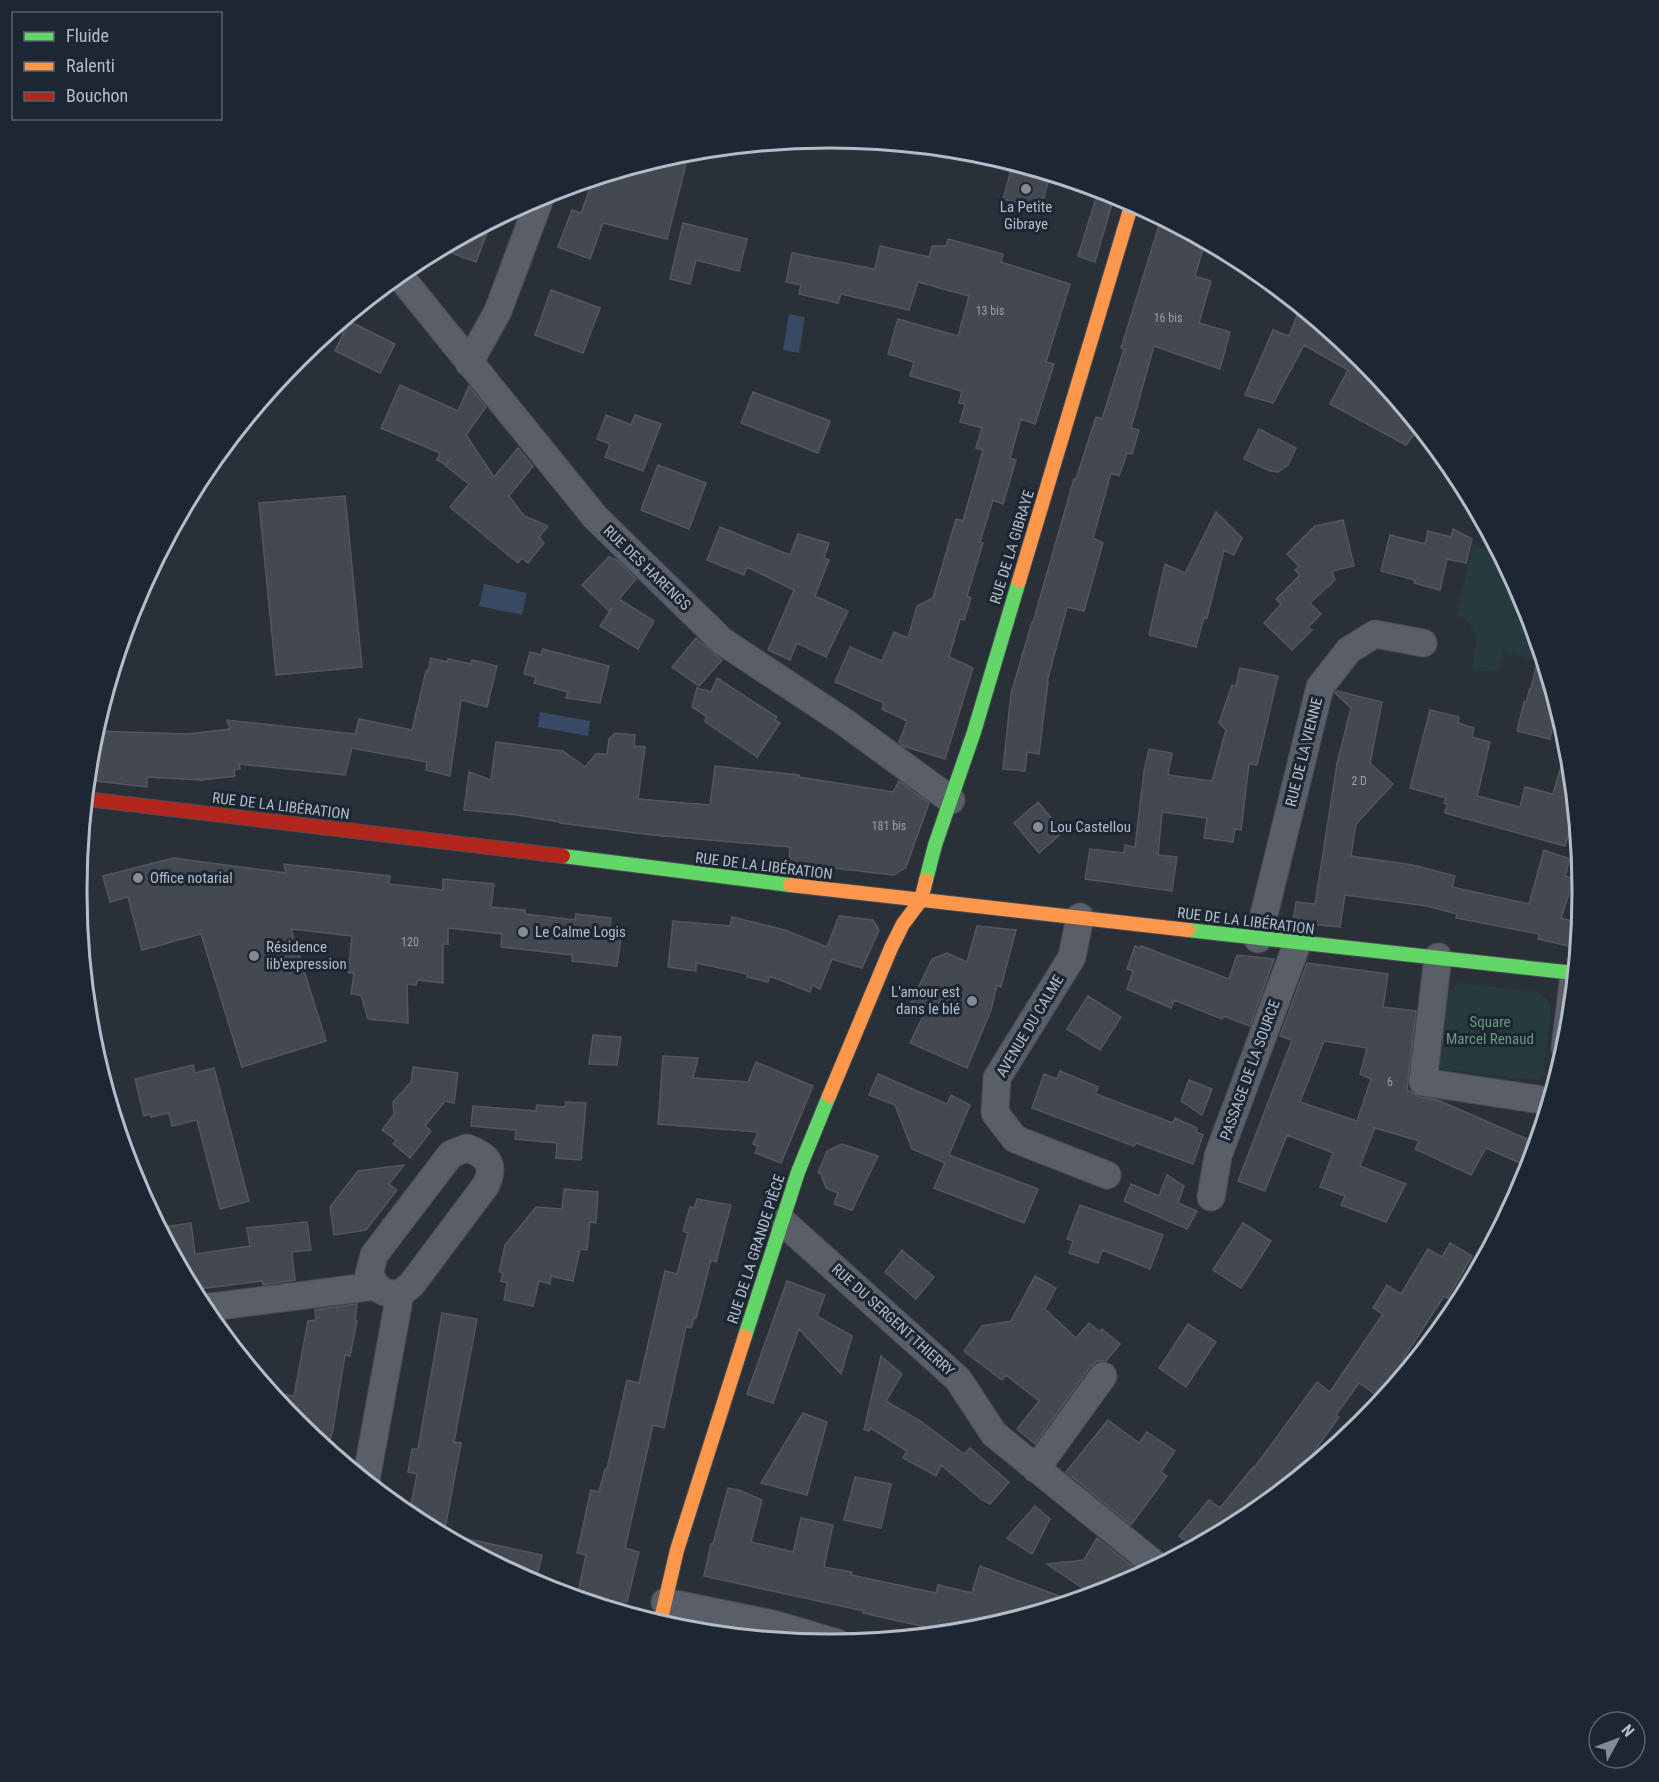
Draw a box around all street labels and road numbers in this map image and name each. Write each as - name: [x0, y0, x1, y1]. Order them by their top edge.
- street label: RUE DE LA GIBRAYE: [986, 488, 1038, 606]
- street label: RUE DES HARENGS: [600, 522, 694, 614]
- street label: RUE DE LA VIENNE: [1282, 696, 1326, 808]
- street label: RUE DE LA LIBÉRATION: [211, 789, 351, 823]
- street label: RUE DE LA LIBÉRATION: [694, 849, 834, 883]
- street label: RUE DE LA LIBÉRATION: [1176, 904, 1316, 938]
- street label: AVENUE DU CALME: [992, 972, 1068, 1080]
- street label: PASSAGE DE LA SOURCE: [1216, 997, 1284, 1143]
- street label: RUE DE LA GRANDE PIÈCE: [723, 1172, 789, 1326]
- street label: RUE DU SERGENT THIERRY: [828, 1260, 958, 1380]

